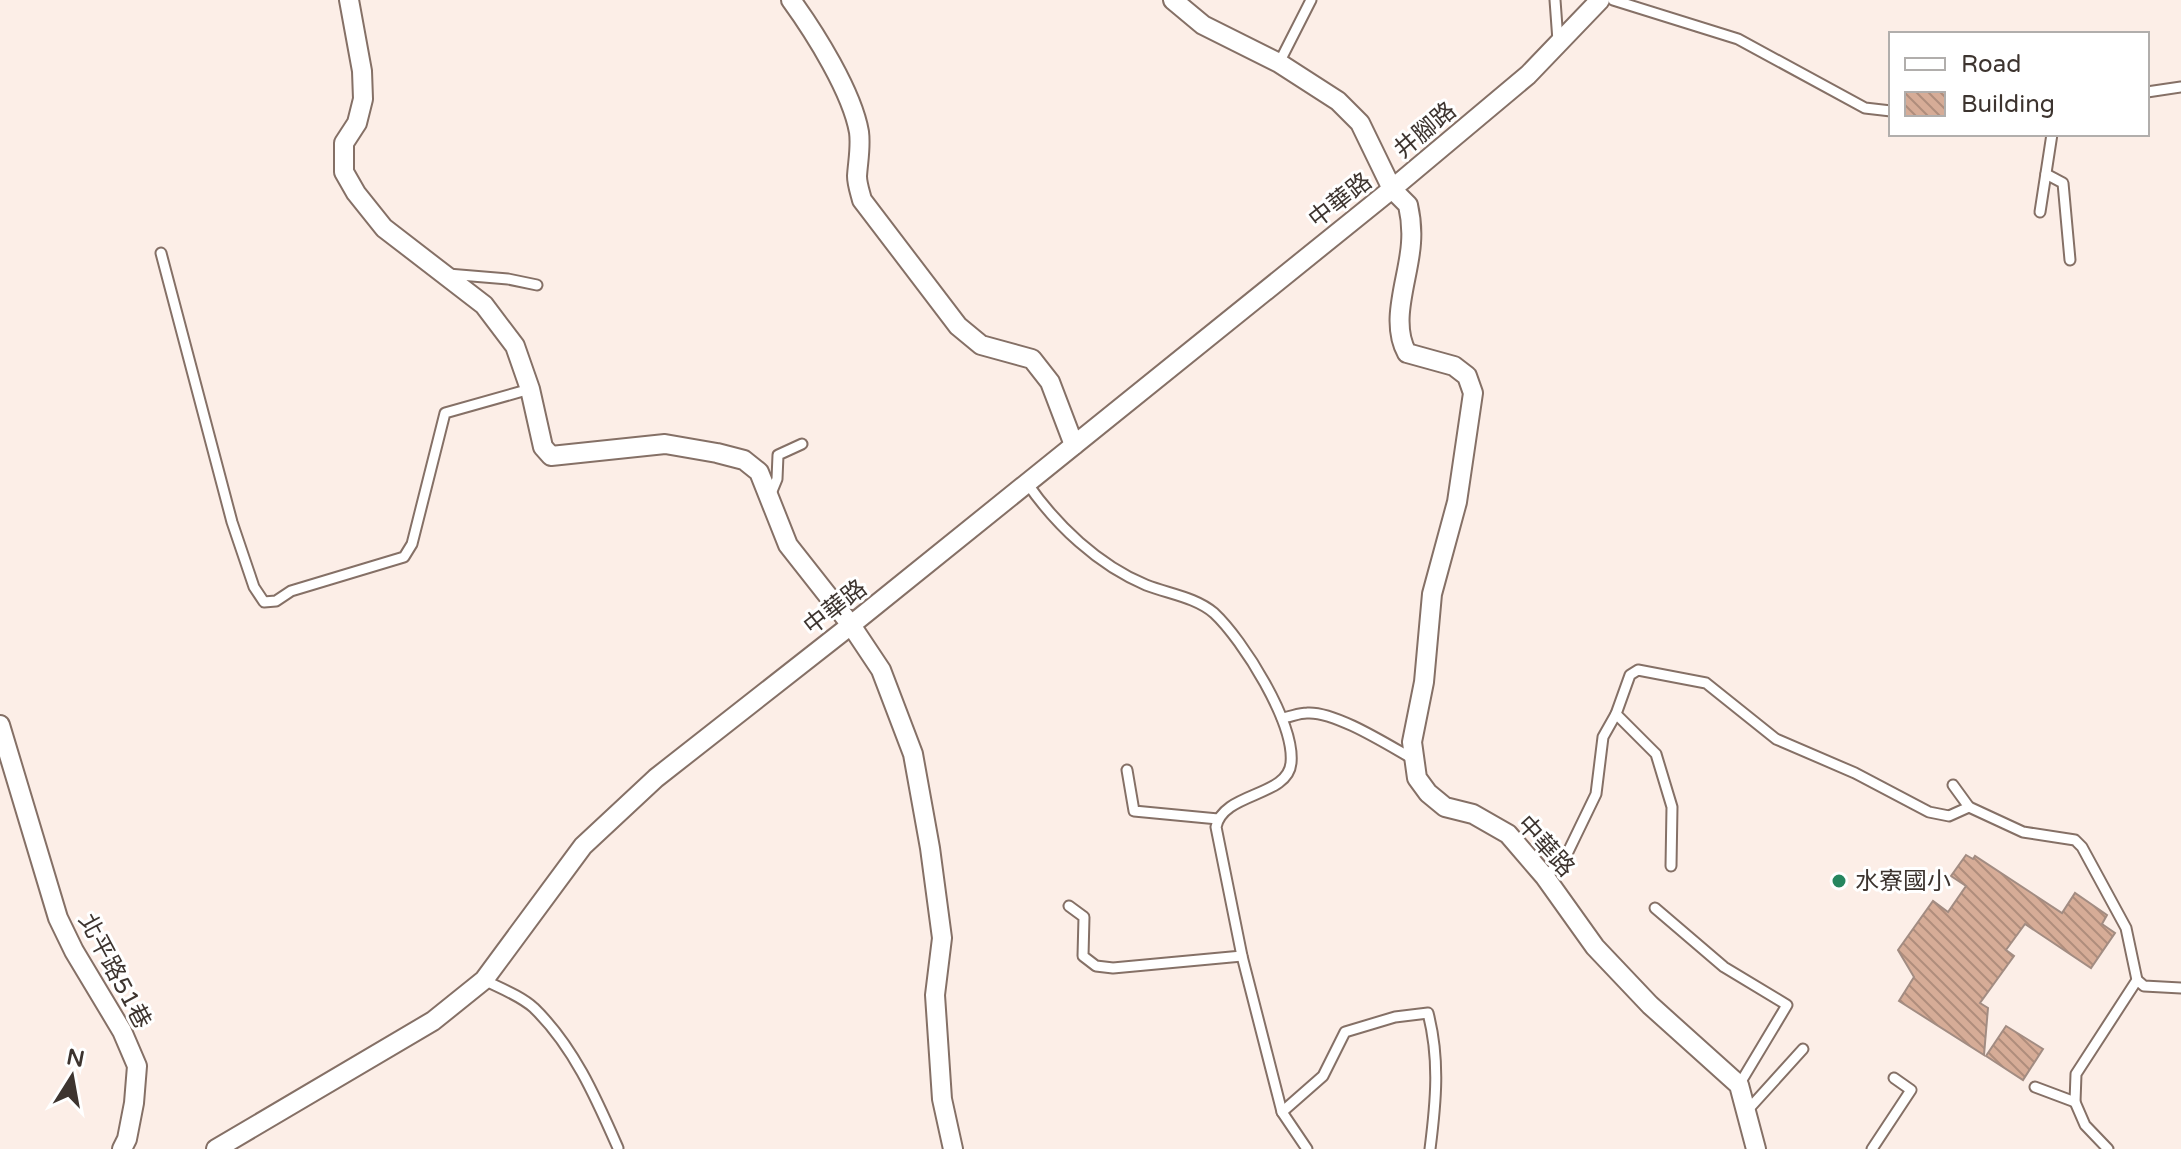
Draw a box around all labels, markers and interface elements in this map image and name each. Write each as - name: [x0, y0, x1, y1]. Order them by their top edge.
- legend: [1889, 32, 2149, 136]
- text: Road: [1961, 50, 2021, 79]
- text: Building: [1961, 90, 2055, 119]
- street label: 井腳路: [1388, 96, 1462, 165]
- street label: 中華路: [1303, 167, 1378, 234]
- street label: 中華路: [798, 574, 873, 641]
- street label: 中華路: [1511, 810, 1580, 883]
- place label: 水寮國小: [1855, 867, 1951, 896]
- marker: 水寮國小: [1830, 872, 1848, 890]
- street label: 北平路51巷: [72, 909, 157, 1034]
- north arrow: [32, 1037, 112, 1117]
- text: N: [64, 1044, 87, 1073]

